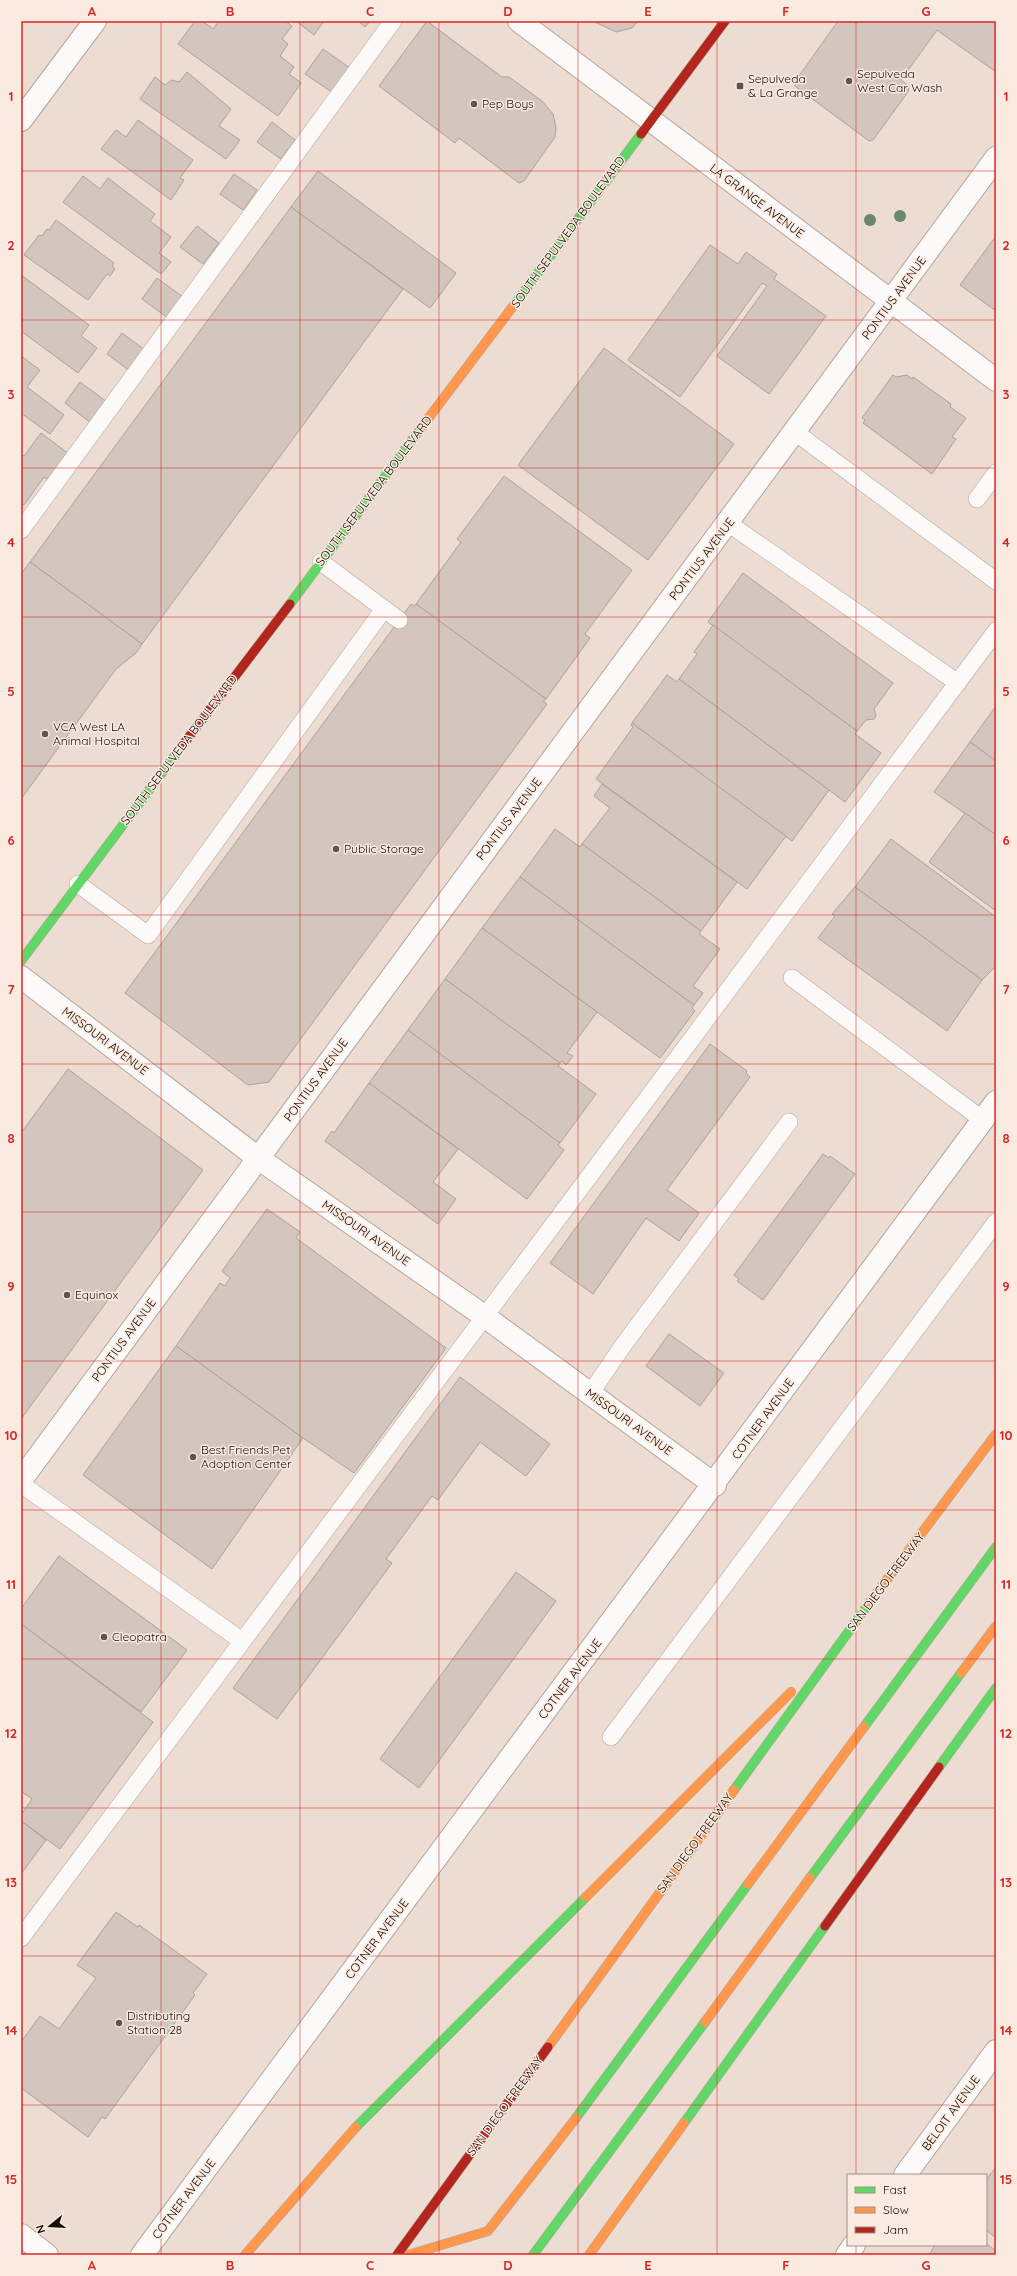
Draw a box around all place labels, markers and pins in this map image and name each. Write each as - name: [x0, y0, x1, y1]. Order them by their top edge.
- place label: Sepulveda West Car Wash: [857, 66, 942, 95]
- place label: Sepulveda & La Grange: [748, 71, 818, 100]
- marker: Sepulveda West Car Wash: [844, 76, 854, 86]
- marker: Sepulveda & La Grange: [735, 81, 745, 91]
- place label: Pep Boys: [482, 96, 534, 111]
- marker: Pep Boys: [469, 99, 479, 109]
- place label: VCA West LA Animal Hospital: [53, 719, 140, 748]
- marker: VCA West LA Animal Hospital: [40, 729, 50, 739]
- place label: Public Storage: [344, 841, 424, 856]
- marker: Public Storage: [331, 844, 341, 854]
- place label: Equinox: [75, 1287, 118, 1302]
- marker: Equinox: [62, 1290, 72, 1300]
- place label: Best Friends Pet Adoption Center: [201, 1442, 292, 1471]
- marker: Best Friends Pet Adoption Center: [188, 1452, 198, 1462]
- place label: Cleopatra: [112, 1629, 167, 1644]
- marker: Cleopatra: [99, 1632, 109, 1642]
- place label: Distributing Station 28: [127, 2008, 190, 2037]
- marker: Distributing Station 28: [114, 2018, 124, 2028]

